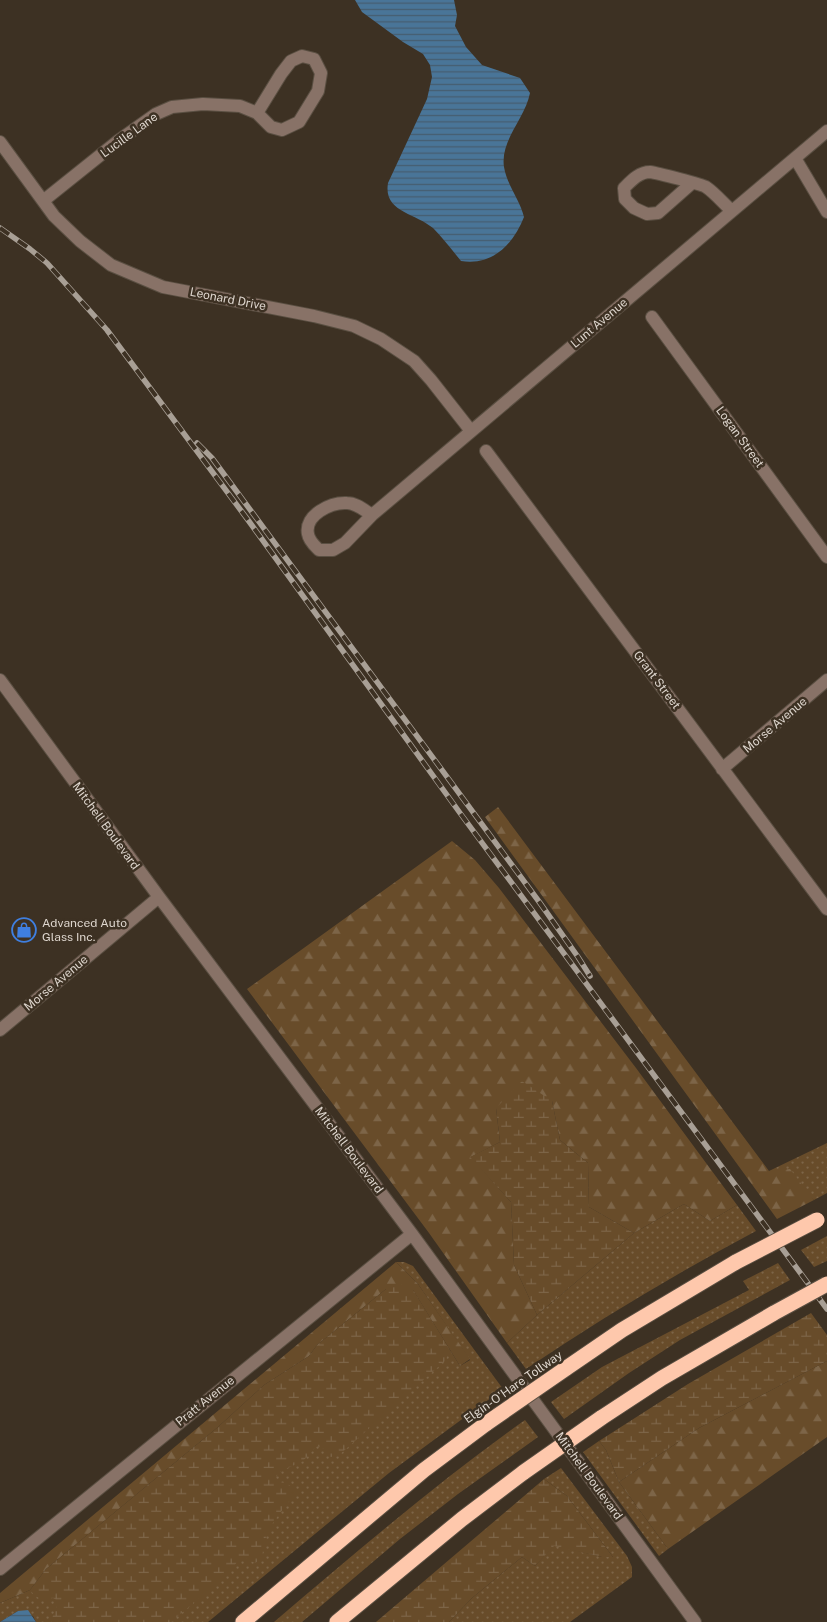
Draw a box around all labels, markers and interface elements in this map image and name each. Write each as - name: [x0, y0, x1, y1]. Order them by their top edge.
- street label: Lucille Lane: [98, 110, 160, 160]
- street label: Leonard Drive: [189, 285, 267, 313]
- street label: Lunt Avenue: [568, 295, 630, 351]
- street label: Logan Street: [713, 404, 767, 471]
- street label: Grant Street: [631, 648, 684, 712]
- street label: Morse Avenue: [740, 694, 810, 756]
- street label: Mitchell Boulevard: [70, 780, 142, 872]
- place label: Advanced Auto Glass Inc.: [42, 916, 127, 944]
- shop icon: Advanced Auto Glass Inc.: [11, 917, 37, 943]
- street label: Morse Avenue: [21, 952, 91, 1014]
- street label: Mitchell Boulevard: [312, 1104, 386, 1196]
- street label: Elgin-O'Hare Tollway: [461, 1347, 565, 1426]
- street label: Pratt Avenue: [173, 1373, 237, 1429]
- street label: Mitchell Boulevard: [553, 1430, 625, 1522]

